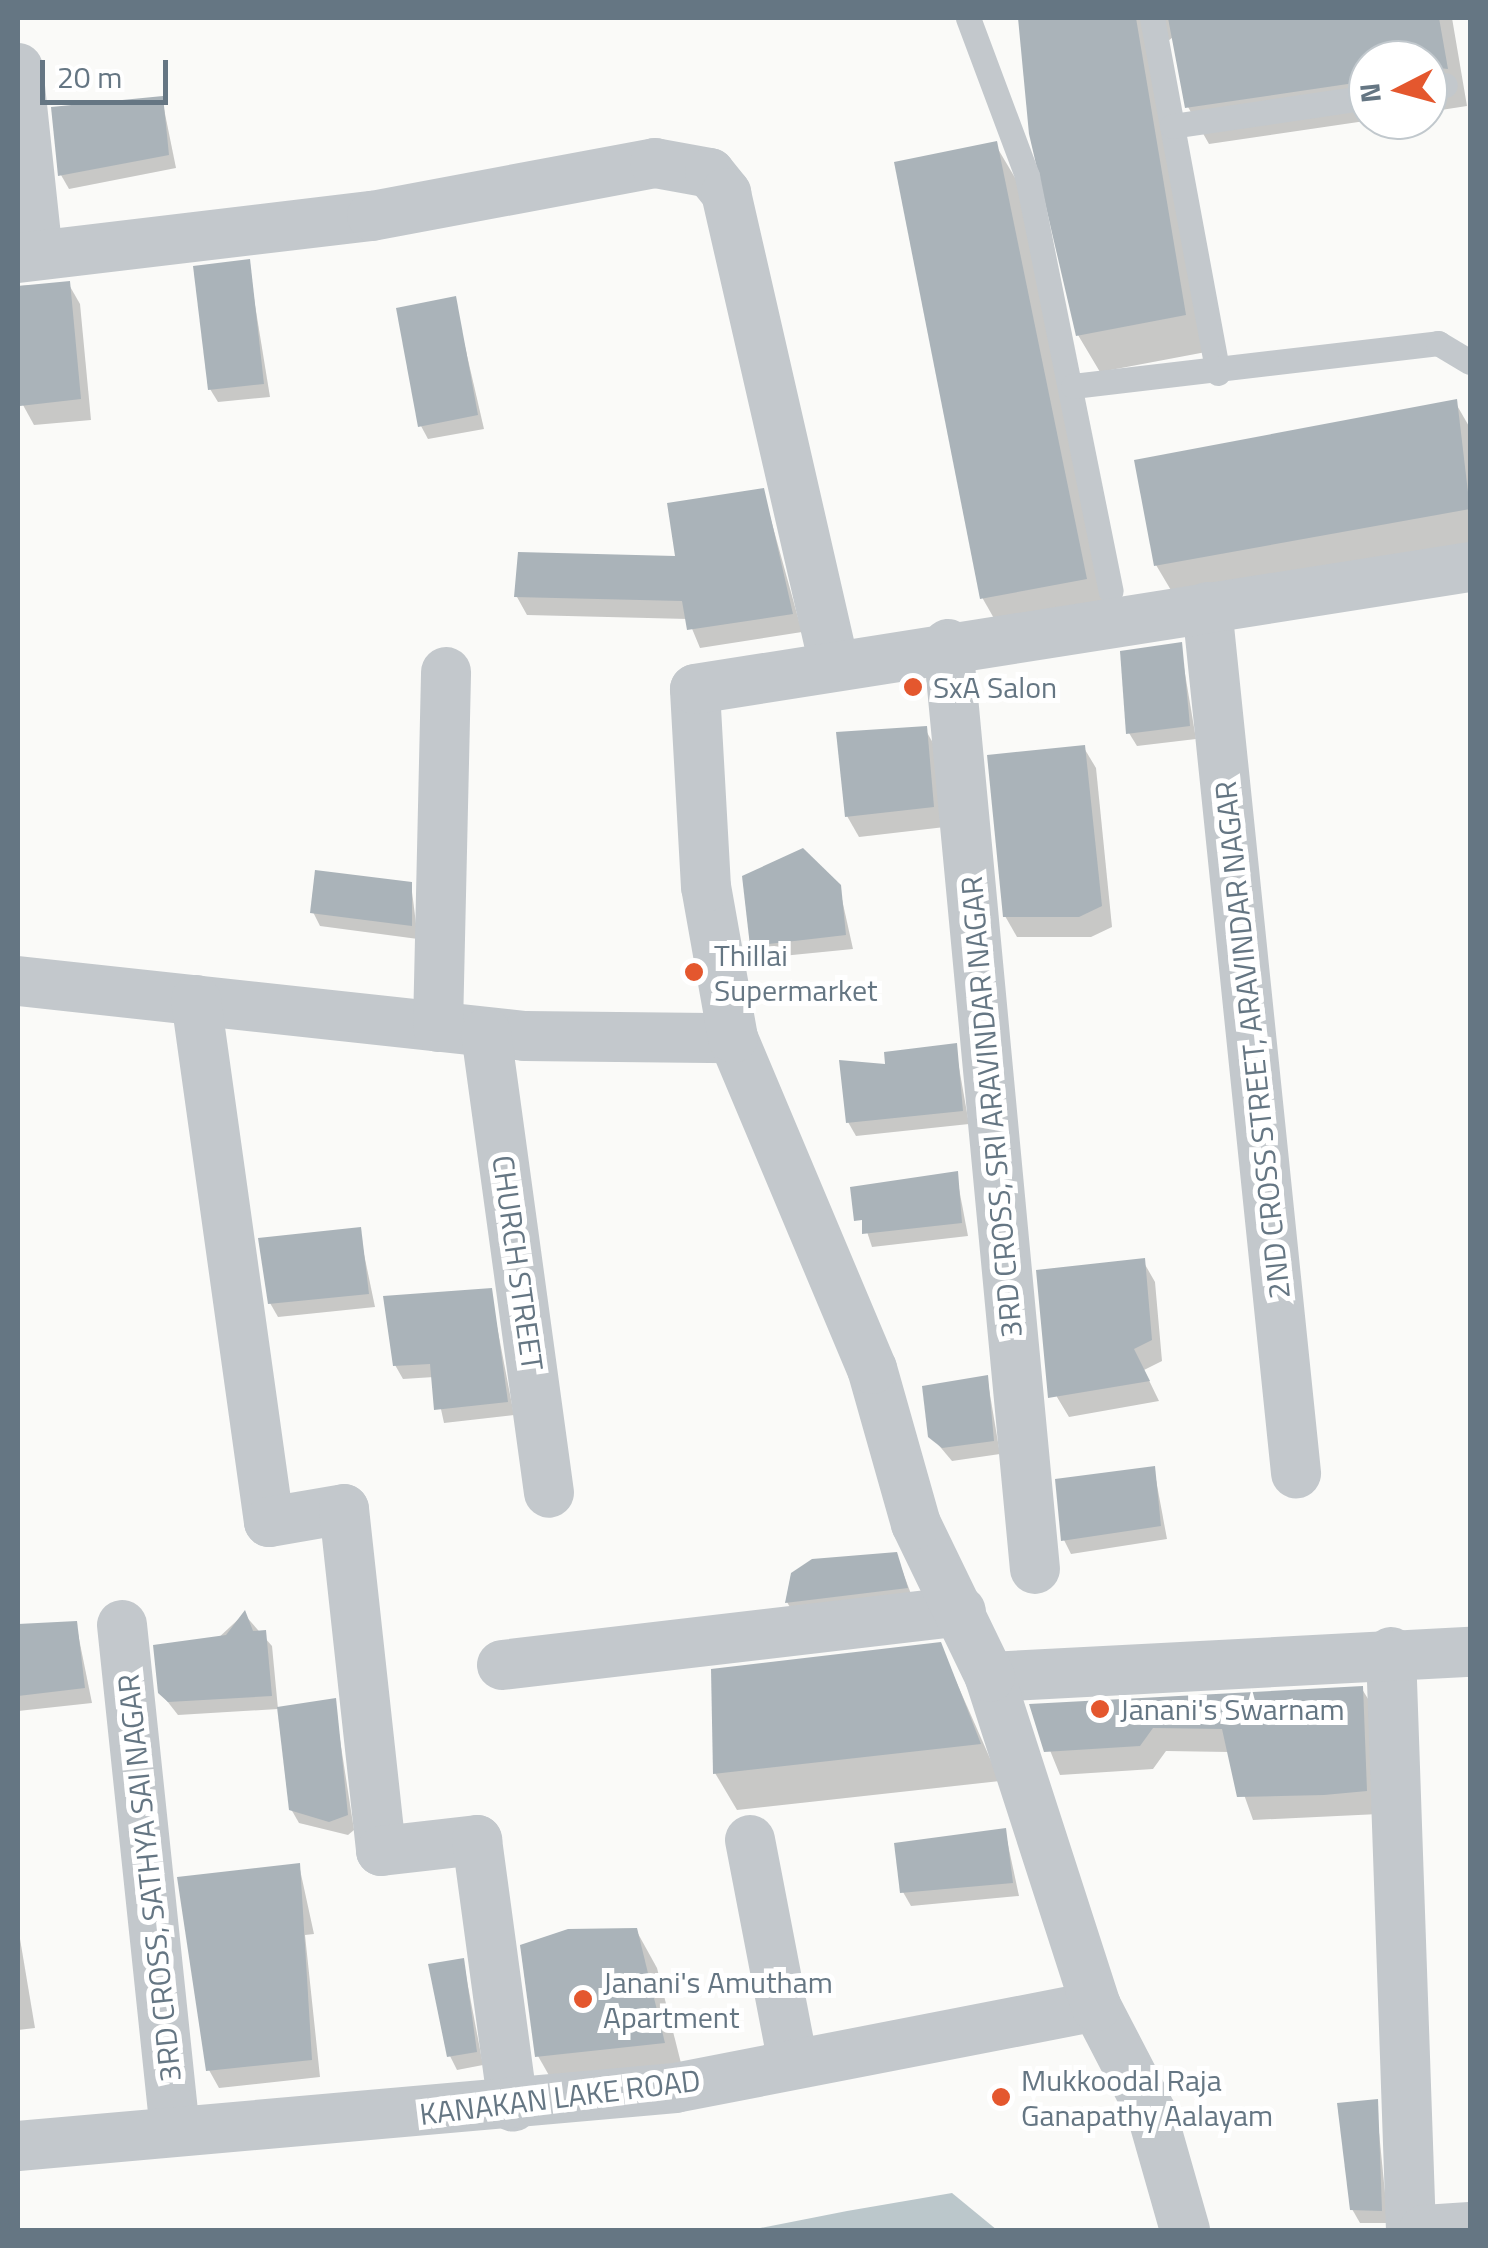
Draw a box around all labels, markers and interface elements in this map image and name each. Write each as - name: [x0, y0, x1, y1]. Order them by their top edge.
- scale bar: [45, 40, 172, 102]
- north arrow: [1348, 40, 1448, 140]
- text: 20 m: [57, 54, 122, 100]
- text: N: [1347, 81, 1392, 105]
- place label: SxA Salon: [933, 669, 1057, 705]
- marker: SxA Salon: [902, 676, 924, 698]
- street label: 2ND CROSS STREET, ARAVINDAR NAGAR: [1207, 779, 1297, 1301]
- street label: 3RD CROSS, SRI ARAVINDAR NAGAR: [953, 875, 1029, 1339]
- place label: Thillai Supermarket: [714, 937, 878, 1008]
- marker: Thillai Supermarket: [683, 961, 705, 983]
- street label: CHURCH STREET: [485, 1153, 551, 1373]
- street label: 3RD CROSS, SATHYA SAI NAGAR: [110, 1672, 188, 2084]
- place label: Janani's Swarnam: [1120, 1691, 1344, 1727]
- marker: Janani's Swarnam: [1089, 1698, 1111, 1720]
- place label: Janani's Amutham Apartment: [603, 1964, 833, 2034]
- marker: Janani's Amutham Apartment: [572, 1988, 594, 2010]
- street label: KANAKAN LAKE ROAD: [418, 2062, 702, 2132]
- place label: Mukkoodal Raja Ganapathy Aalayam: [1021, 2062, 1273, 2132]
- marker: Mukkoodal Raja Ganapathy Aalayam: [990, 2086, 1012, 2108]

